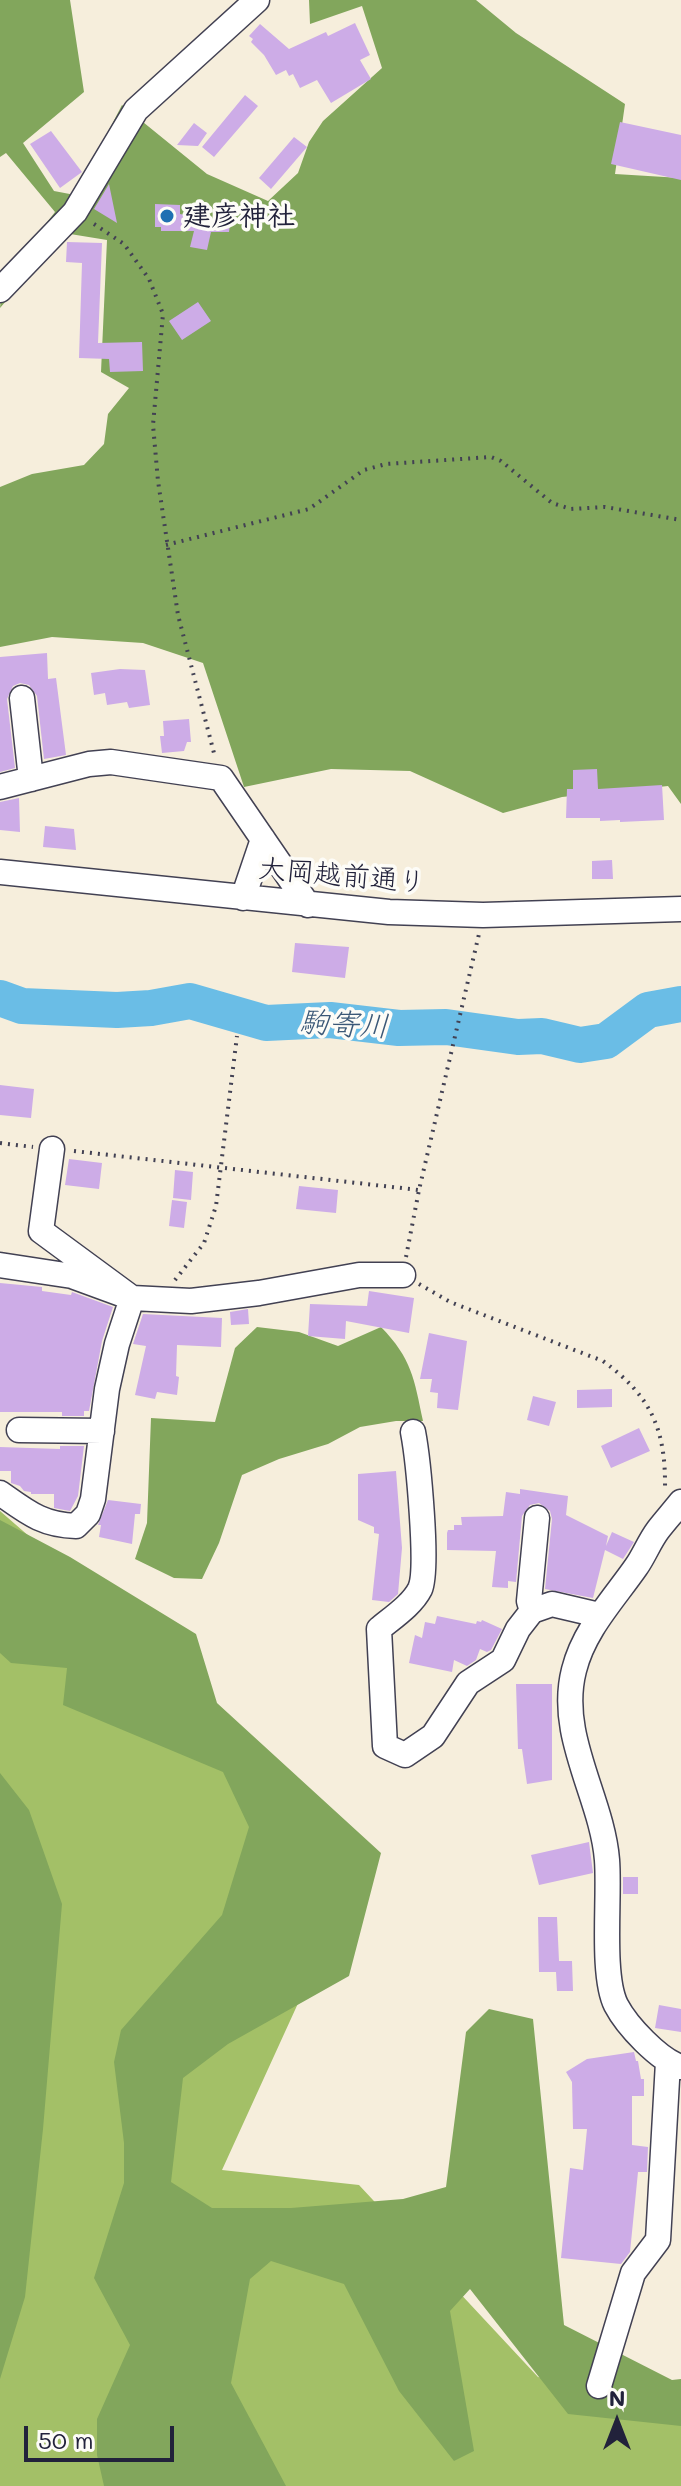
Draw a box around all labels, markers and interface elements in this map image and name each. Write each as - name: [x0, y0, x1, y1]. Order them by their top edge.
- place label: 建彦神社: [183, 199, 295, 233]
- marker: 建彦神社: [158, 207, 176, 225]
- street label: 大岡越前通り: [257, 852, 427, 900]
- water label: 駒寄川: [298, 1005, 390, 1045]
- north arrow: [577, 2382, 657, 2462]
- text: N: [609, 2383, 625, 2412]
- scale bar: [28, 2410, 178, 2460]
- text: 50 m: [38, 2424, 94, 2455]

